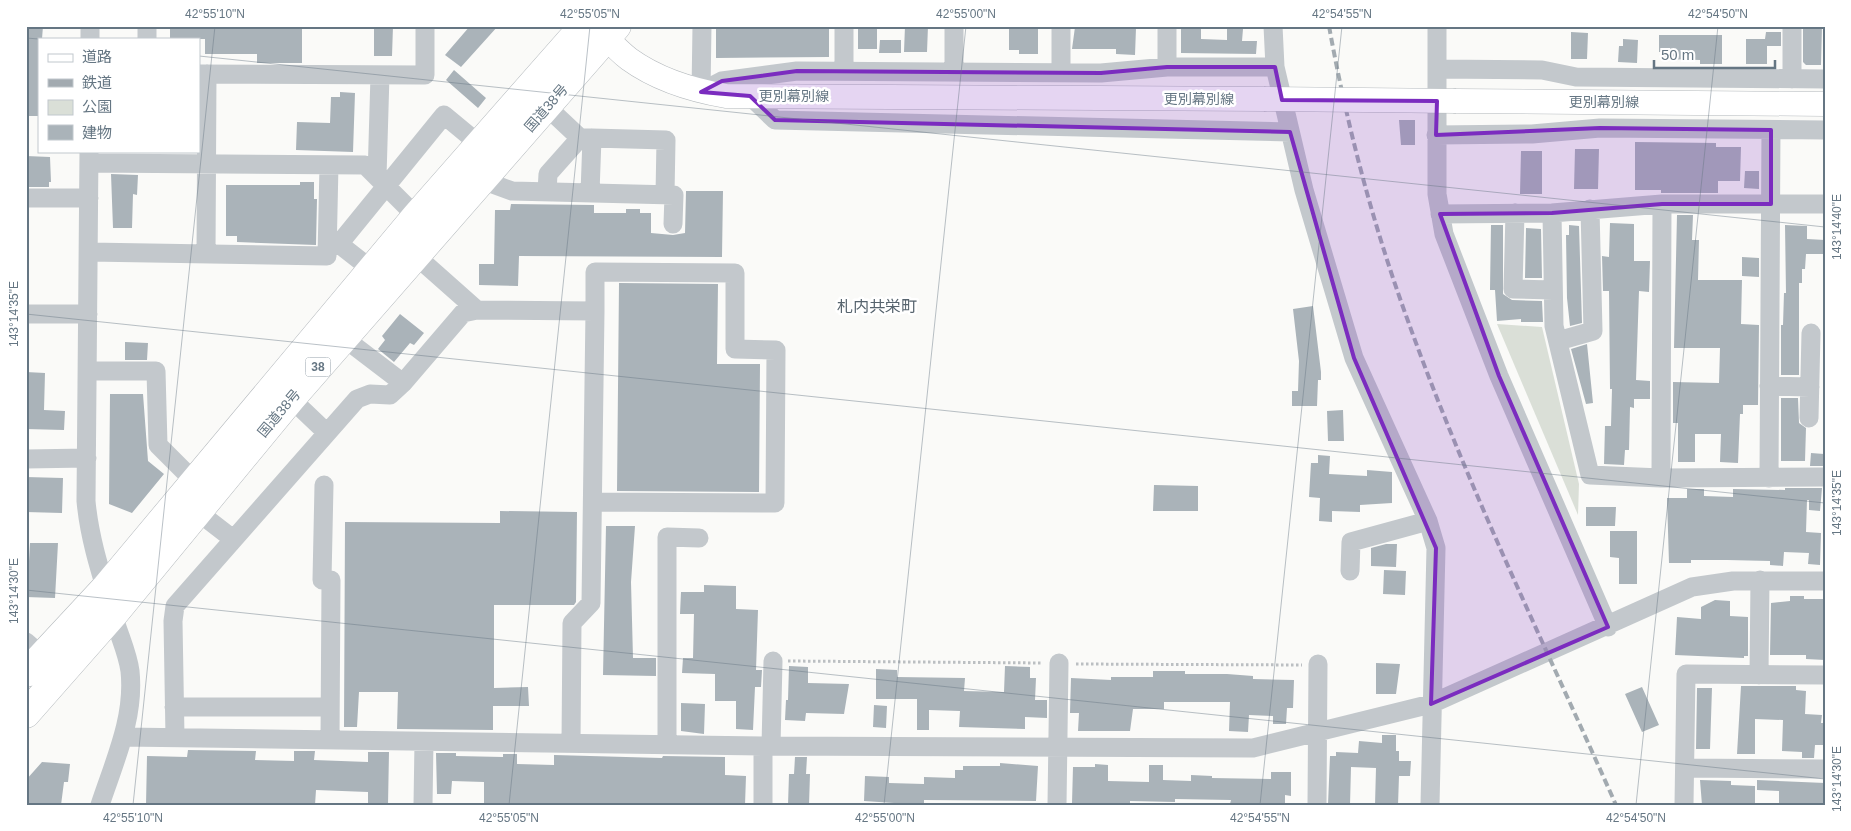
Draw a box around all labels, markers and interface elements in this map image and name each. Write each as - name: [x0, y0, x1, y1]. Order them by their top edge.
- text: 42°55'10"N: [185, 7, 245, 21]
- text: 42°55'05"N: [560, 7, 620, 21]
- text: 42°55'00"N: [936, 7, 996, 21]
- text: 42°54'55"N: [1312, 7, 1372, 21]
- text: 42°54'50"N: [1688, 7, 1748, 21]
- legend: [38, 38, 200, 152]
- scale bar: [1654, 38, 1775, 70]
- text: 50 m: [1661, 46, 1694, 63]
- text: 道路: [82, 48, 112, 65]
- text: 鉄道: [82, 74, 112, 91]
- street label: 国道38号: [521, 81, 571, 135]
- street label: 更別幕別線: [759, 88, 829, 104]
- street label: 更別幕別線: [1164, 91, 1234, 107]
- street label: 更別幕別線: [1569, 94, 1639, 110]
- text: 公園: [82, 98, 112, 115]
- text: 建物: [82, 124, 112, 141]
- text: 143°14'40"E: [1830, 194, 1844, 260]
- text: 143°14'35"E: [7, 281, 21, 347]
- district label: 札内共栄町: [837, 298, 917, 315]
- road number: 38: [306, 358, 330, 377]
- street label: 国道38号: [254, 386, 304, 440]
- text: 143°14'35"E: [1830, 470, 1844, 536]
- text: 143°14'30"E: [7, 558, 21, 624]
- text: 143°14'30"E: [1830, 746, 1844, 812]
- text: 42°55'10"N: [103, 811, 163, 825]
- text: 42°55'05"N: [479, 811, 539, 825]
- text: 42°55'00"N: [855, 811, 915, 825]
- text: 42°54'55"N: [1230, 811, 1290, 825]
- text: 42°54'50"N: [1606, 811, 1666, 825]

